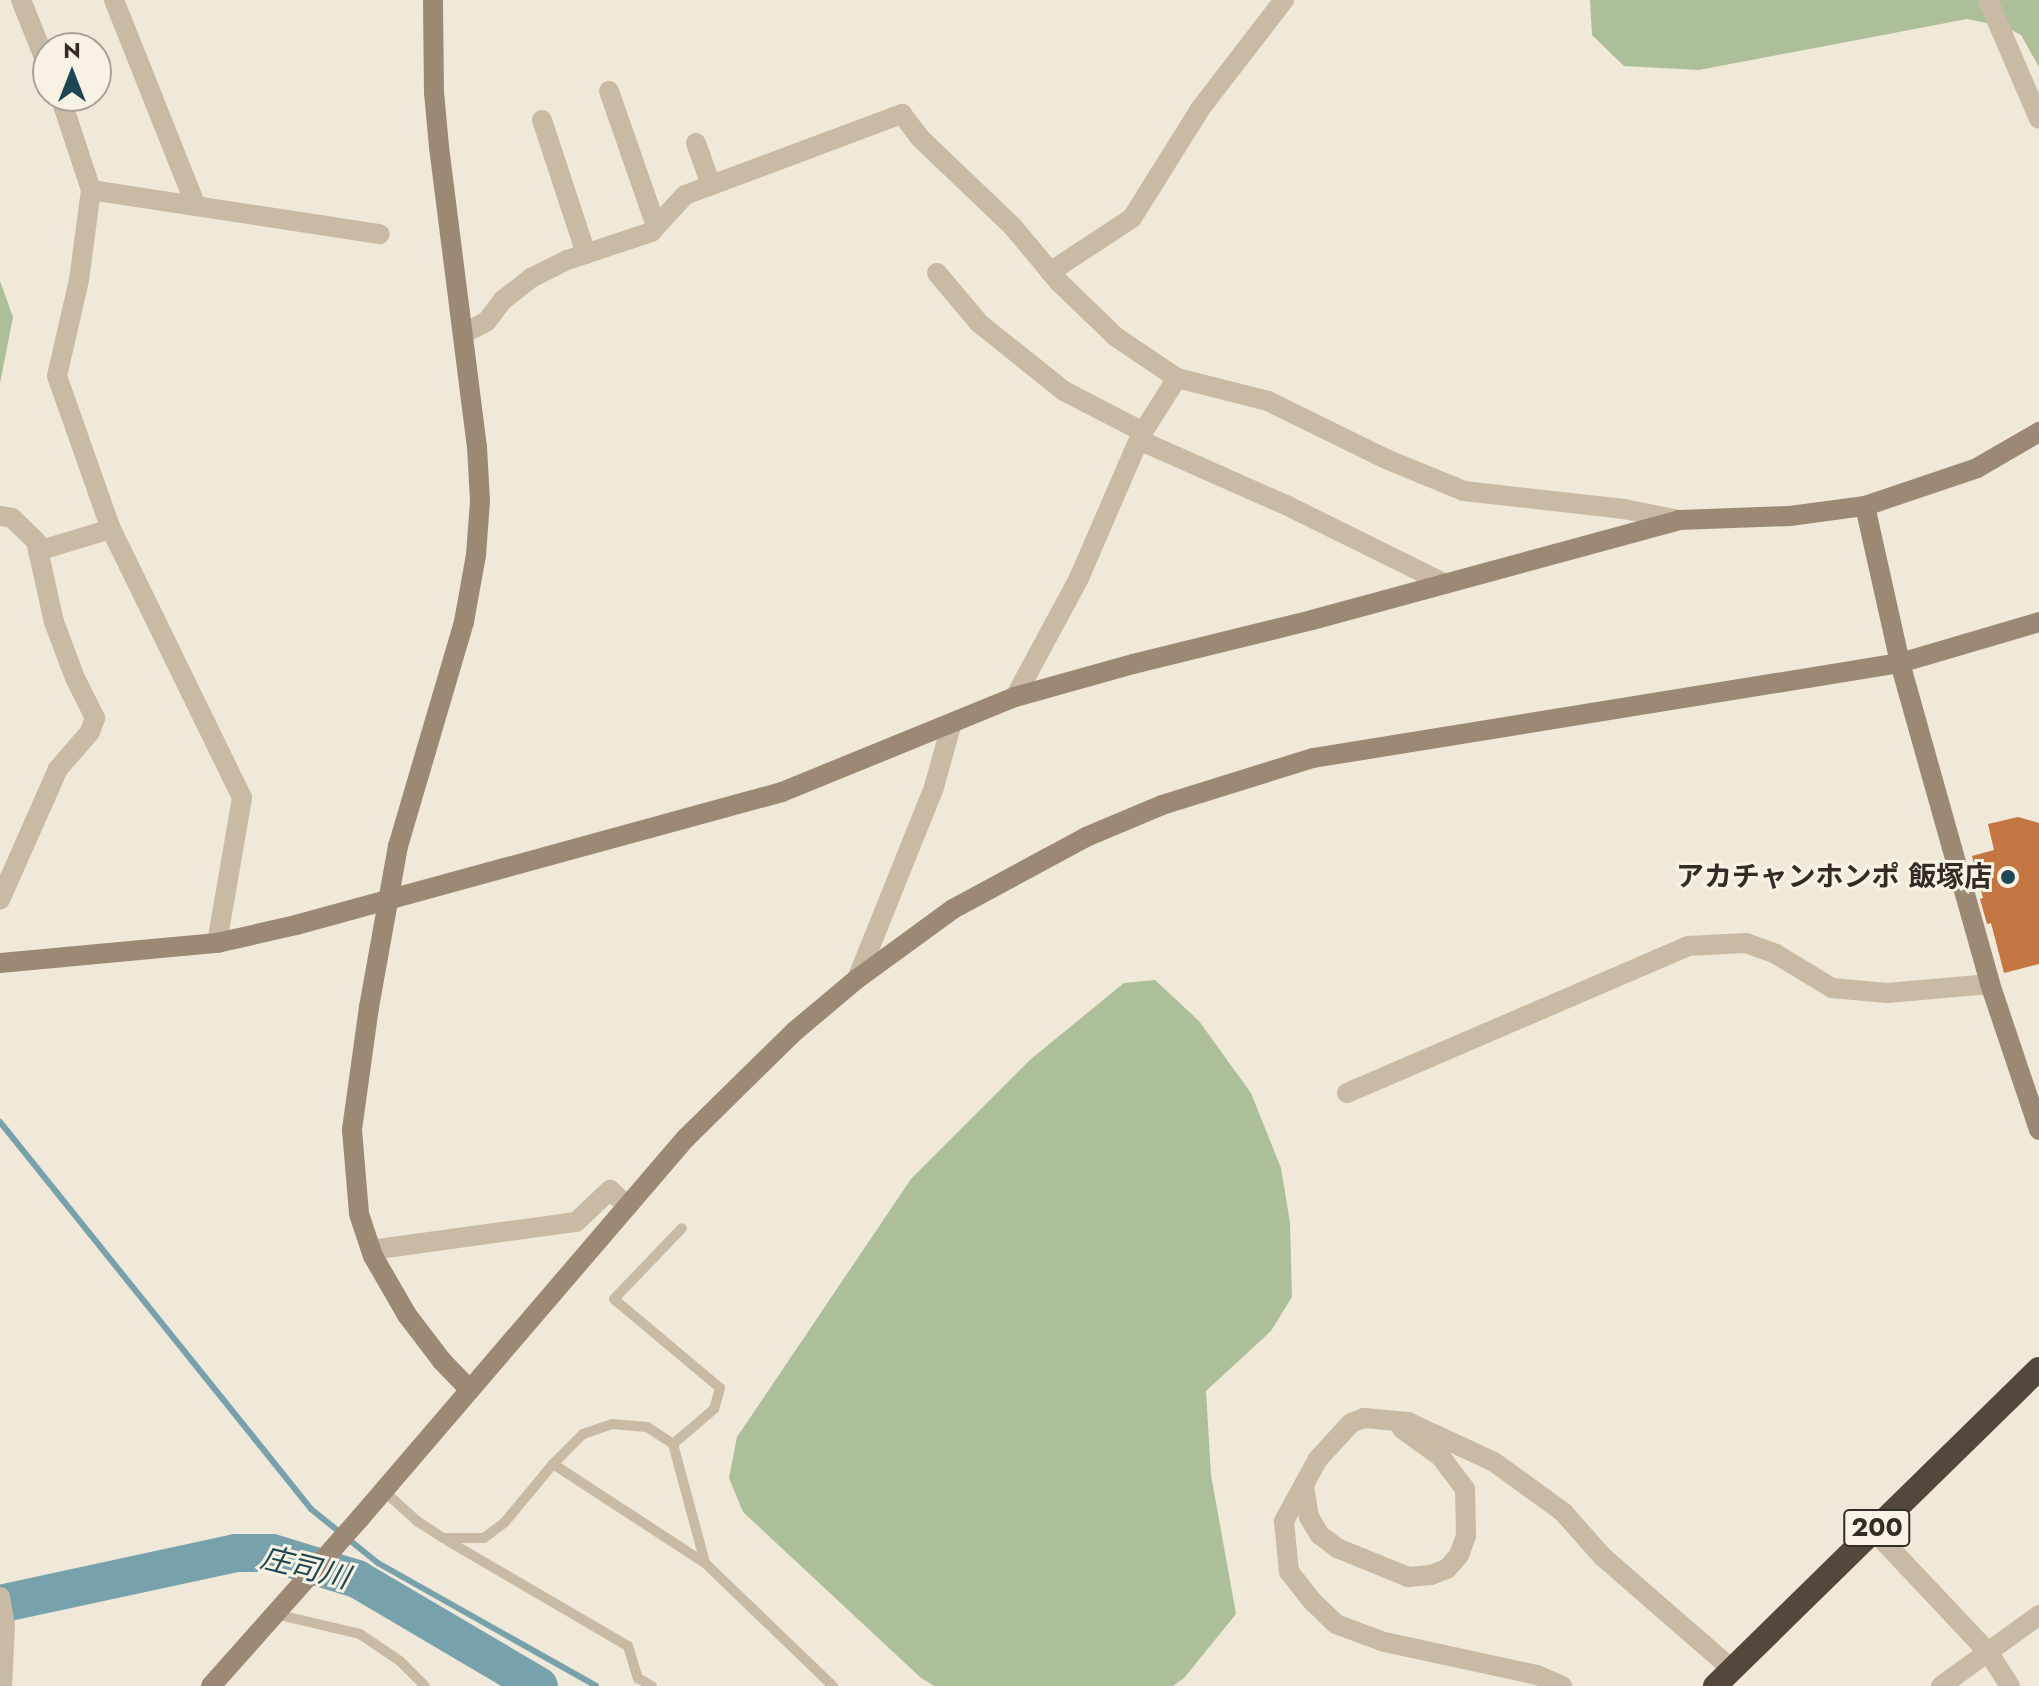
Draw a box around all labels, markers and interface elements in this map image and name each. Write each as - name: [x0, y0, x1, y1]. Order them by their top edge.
- north arrow: [32, 32, 112, 112]
- text: N: [63, 34, 81, 66]
- place label: アカチャンホンポ 飯塚店: [1676, 860, 1992, 894]
- marker: アカチャンホンポ 飯塚店: [1999, 868, 2017, 886]
- road number: 200: [1843, 1506, 1911, 1550]
- water label: 庄司川: [257, 1540, 353, 1596]

